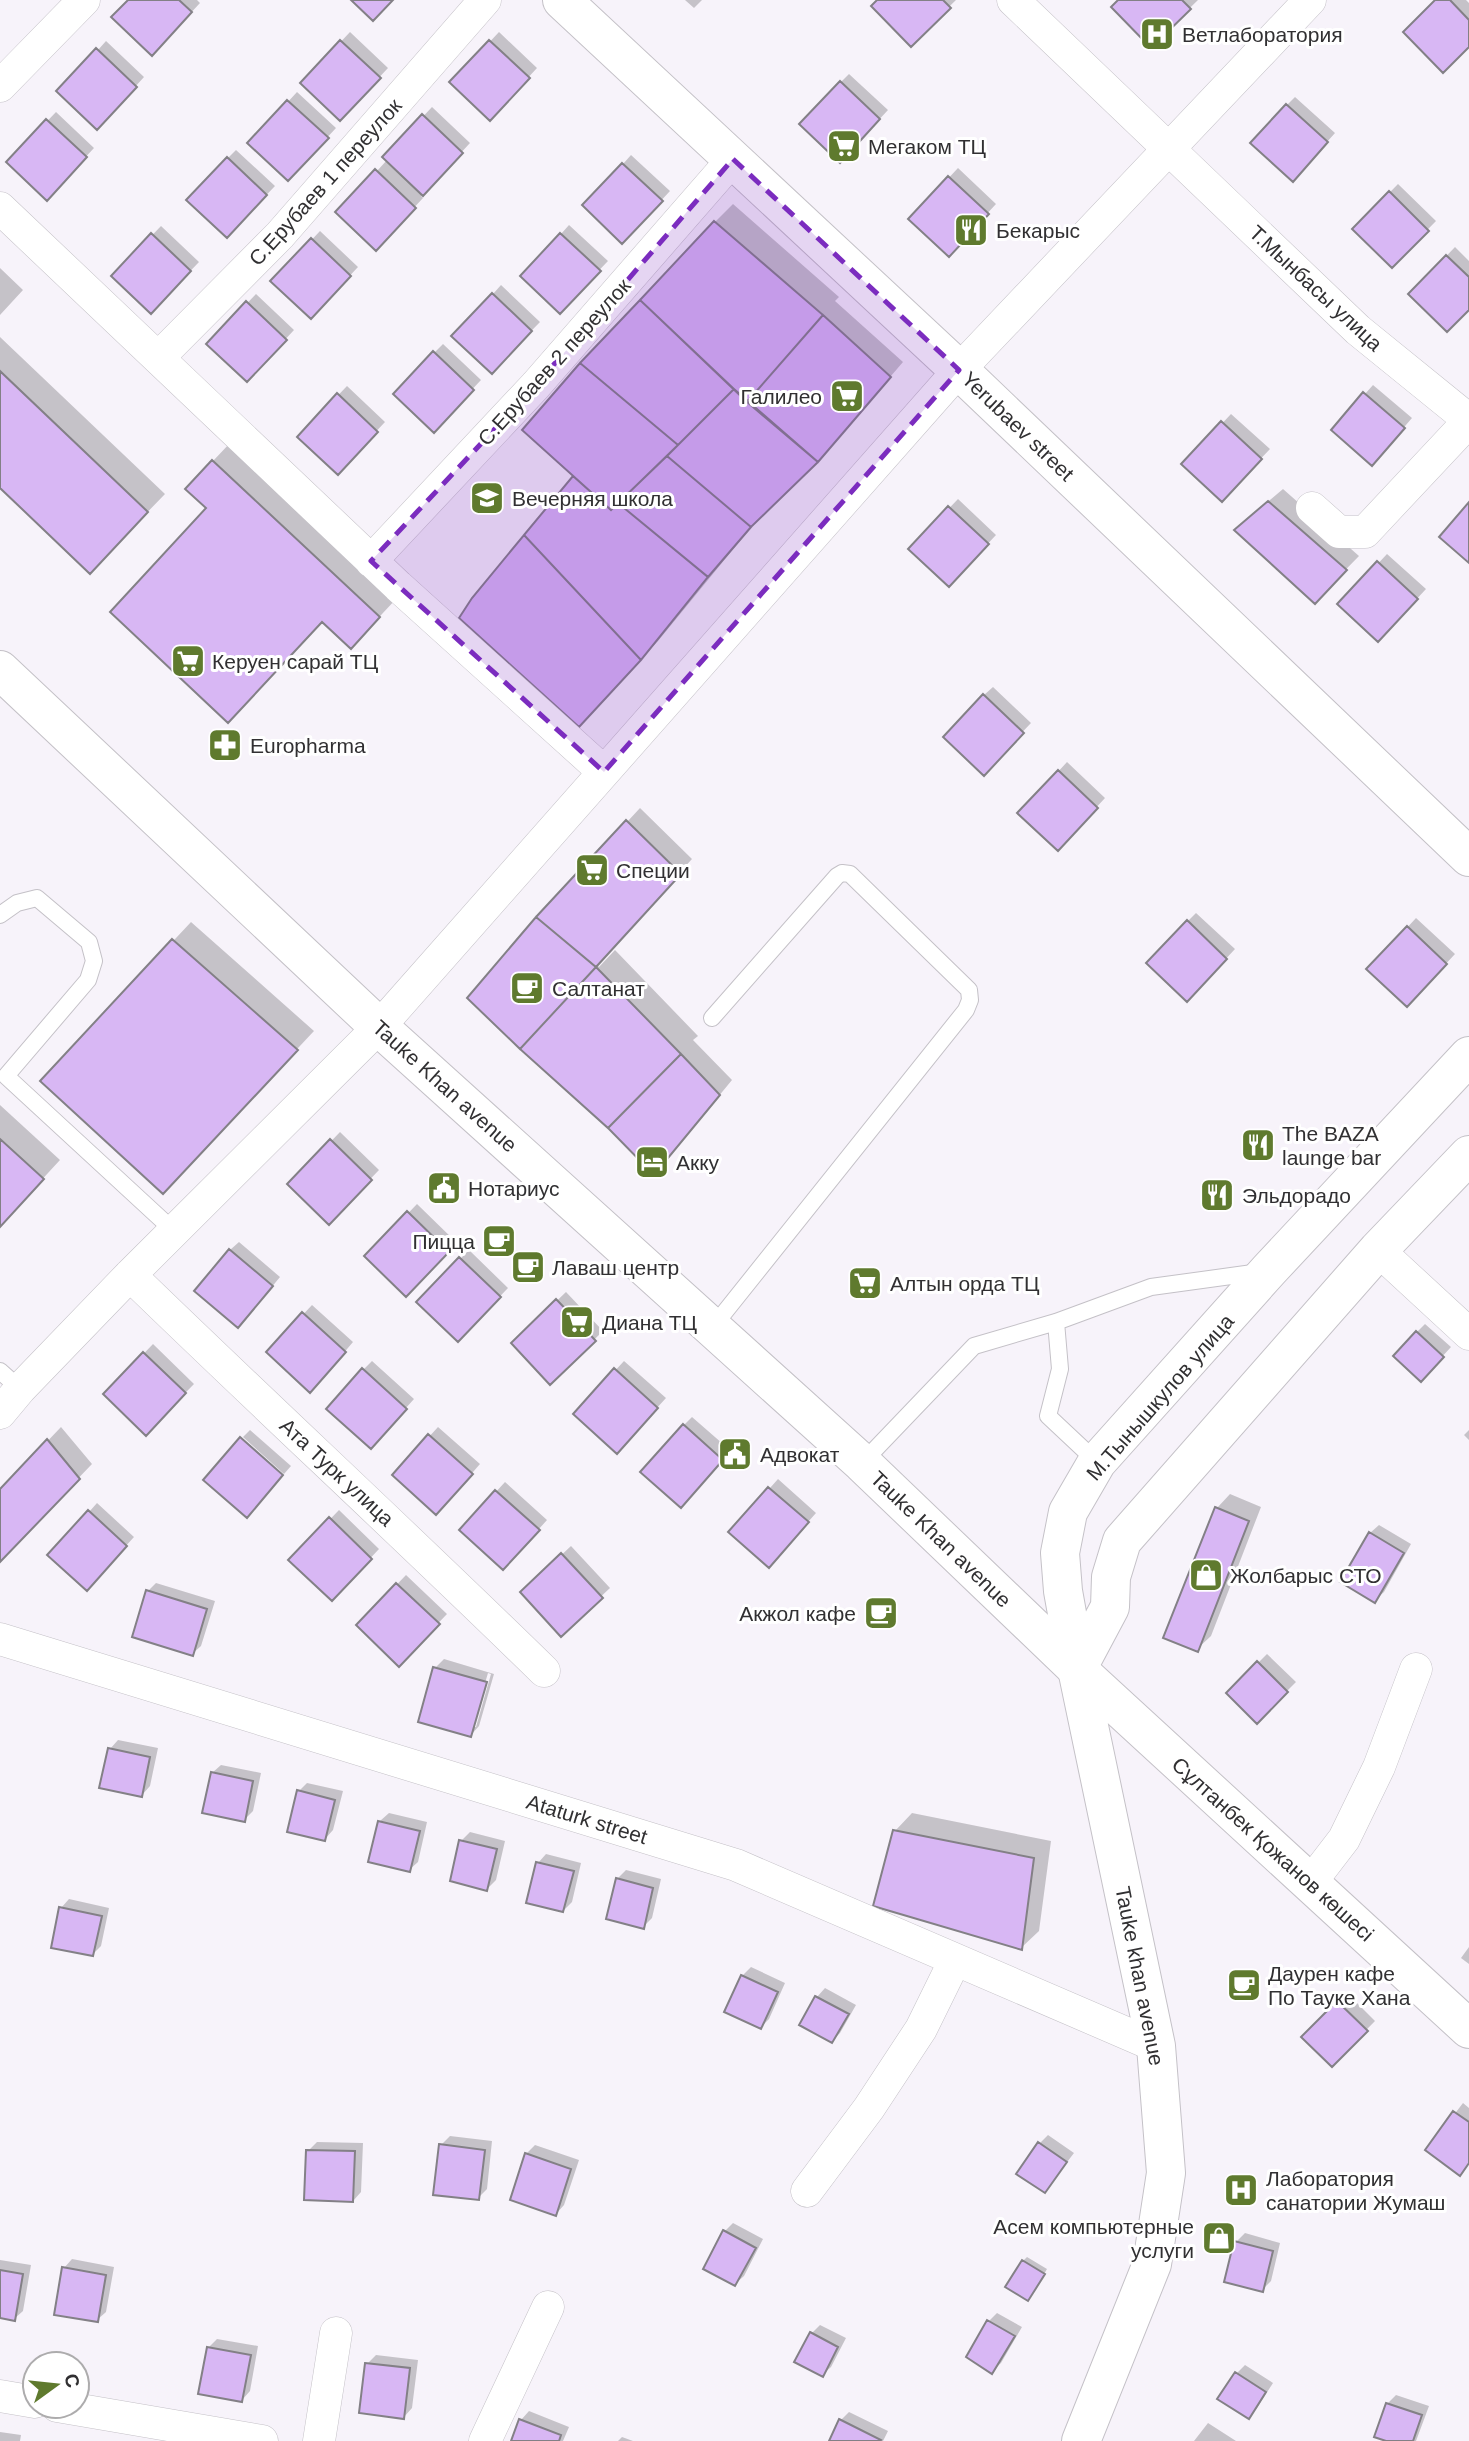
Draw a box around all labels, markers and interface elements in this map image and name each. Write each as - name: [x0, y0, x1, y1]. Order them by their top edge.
- hospital icon: Ветлаборатория: [1138, 15, 1176, 53]
- place label: Ветлаборатория: [1182, 23, 1343, 46]
- street label: С.Ерубаев 1 переулок: [244, 93, 406, 270]
- supermarket icon: Мегаком ТЦ: [825, 127, 863, 165]
- place label: Мегаком ТЦ: [868, 135, 986, 158]
- restaurant icon: Бекарыс: [952, 211, 990, 249]
- place label: Бекарыс: [996, 219, 1080, 242]
- street label: Т.Мынбасы улица: [1245, 221, 1387, 356]
- street label: С.Ерубаев 2 переулок: [473, 273, 635, 450]
- street label: Yerubaev street: [957, 367, 1079, 485]
- supermarket icon: Галилео: [828, 377, 866, 415]
- place label: Галилео: [741, 385, 822, 408]
- school or university icon: Вечерняя школа: [468, 479, 506, 517]
- place label: Вечерняя школа: [512, 487, 673, 510]
- supermarket icon: Керуен сарай ТЦ: [169, 642, 207, 680]
- place label: Керуен сарай ТЦ: [212, 650, 379, 673]
- pharmacy icon: Europharma: [206, 726, 244, 764]
- place label: Europharma: [250, 734, 366, 757]
- supermarket icon: Специи: [573, 851, 611, 889]
- place label: Специи: [616, 859, 690, 882]
- cafe icon: Салтанат: [508, 969, 546, 1007]
- place label: Салтанат: [552, 977, 645, 1000]
- street label: Tauke Khan avenue: [368, 1015, 522, 1157]
- place label: The BAZA launge bar: [1282, 1122, 1381, 1169]
- restaurant icon: The BAZA launge bar: [1239, 1126, 1277, 1164]
- hotel icon: Акку: [633, 1143, 671, 1181]
- place label: Акку: [676, 1151, 720, 1174]
- public building icon: Нотариус: [425, 1169, 463, 1207]
- restaurant icon: Эльдорадо: [1198, 1176, 1236, 1214]
- place label: Нотариус: [468, 1177, 560, 1200]
- place label: Эльдорадо: [1242, 1184, 1351, 1207]
- cafe icon: Пицца: [480, 1222, 518, 1260]
- place label: Пицца: [412, 1230, 475, 1253]
- cafe icon: Лаваш центр: [509, 1248, 547, 1286]
- place label: Лаваш центр: [552, 1256, 679, 1279]
- supermarket icon: Алтын орда ТЦ: [846, 1264, 884, 1302]
- place label: Алтын орда ТЦ: [890, 1272, 1040, 1295]
- supermarket icon: Диана ТЦ: [558, 1303, 596, 1341]
- street label: М.Тынышкулов улица: [1082, 1309, 1239, 1485]
- place label: Диана ТЦ: [602, 1311, 698, 1334]
- street label: Ата Турк улица: [275, 1414, 399, 1531]
- public building icon: Адвокат: [716, 1435, 754, 1473]
- place label: Адвокат: [760, 1443, 840, 1466]
- street label: Tauke Khan avenue: [866, 1466, 1016, 1612]
- shop icon: Жолбарыс СТО: [1187, 1556, 1225, 1594]
- place label: Жолбарыс СТО: [1230, 1564, 1382, 1587]
- cafe icon: Акжол кафе: [862, 1594, 900, 1632]
- place label: Акжол кафе: [739, 1602, 856, 1625]
- street label: Сұлтанбек Қожанов көшесі: [1167, 1752, 1379, 1946]
- street label: Ataturk street: [524, 1790, 650, 1848]
- street label: Tauke khan avenue: [1111, 1884, 1169, 2068]
- place label: Даурен кафе По Тауке Хана: [1268, 1962, 1411, 2009]
- cafe icon: Даурен кафе По Тауке Хана: [1225, 1966, 1263, 2004]
- place label: Лаборатория санатории Жумаш: [1266, 2167, 1445, 2214]
- hospital icon: Лаборатория санатории Жумаш: [1222, 2171, 1260, 2209]
- place label: Асем компьютерные услуги: [993, 2215, 1194, 2262]
- shop icon: Асем компьютерные услуги: [1200, 2219, 1238, 2257]
- north arrow: [21, 2350, 91, 2420]
- text: С: [60, 2371, 84, 2390]

